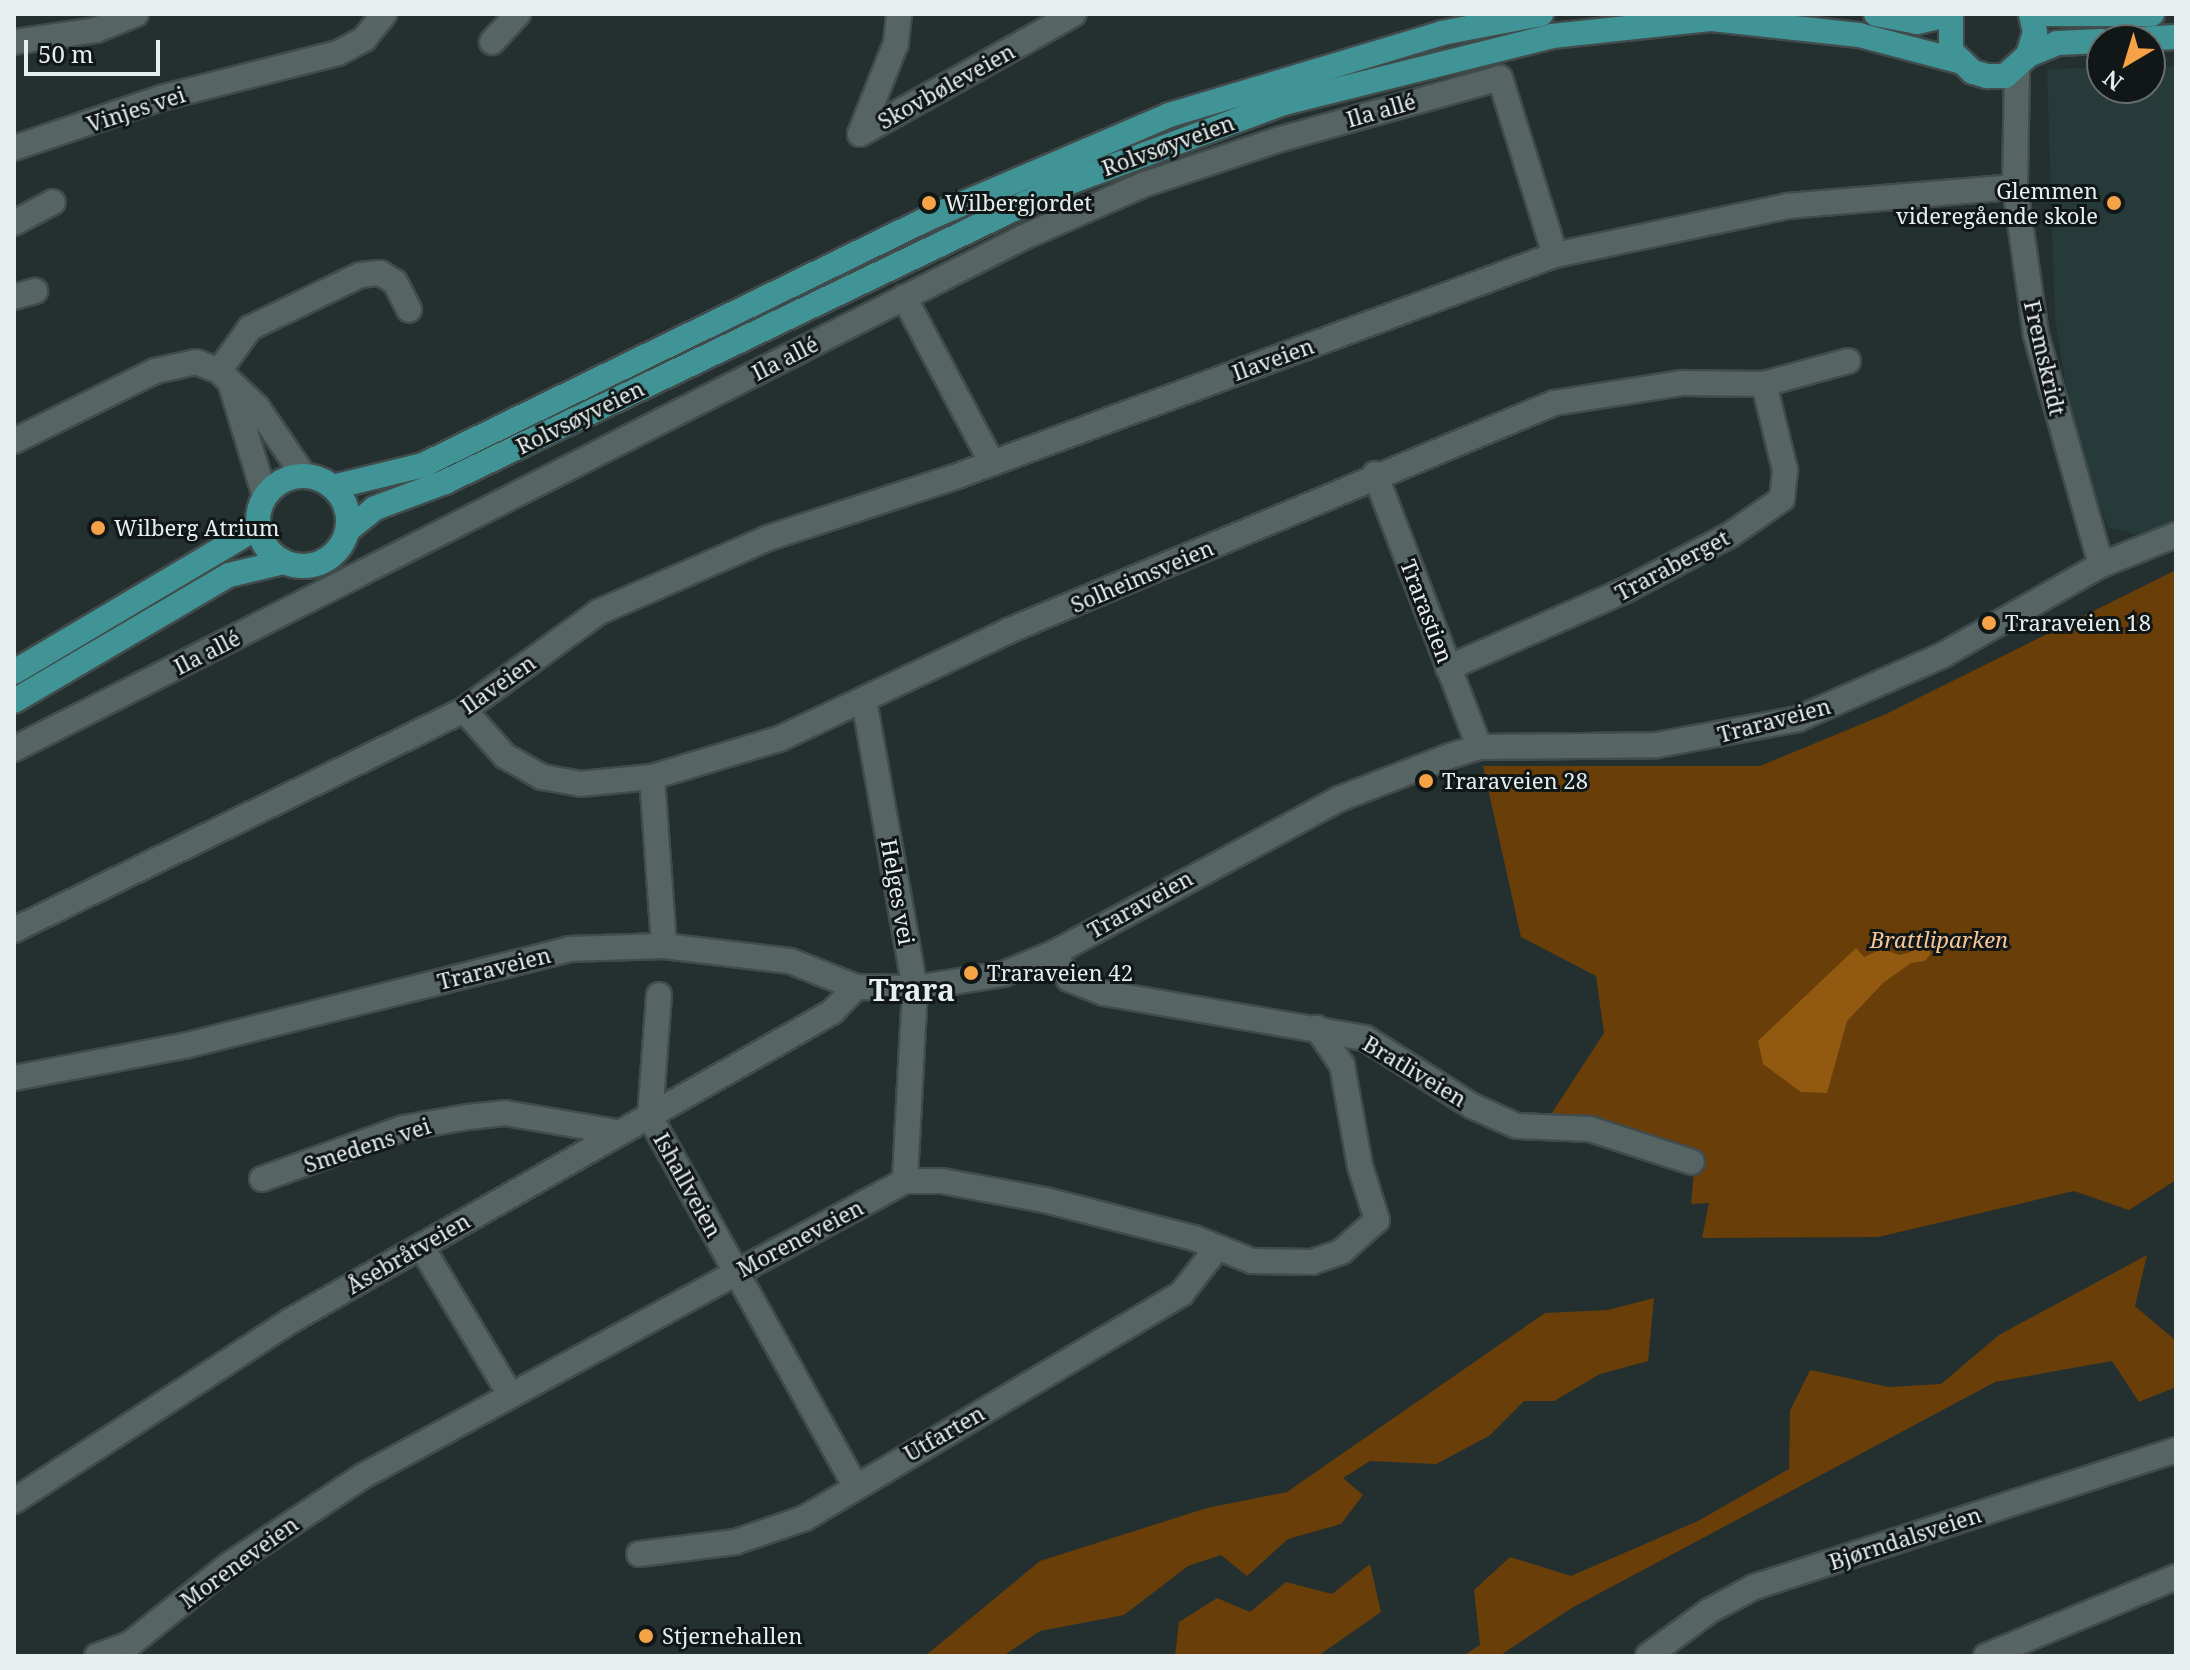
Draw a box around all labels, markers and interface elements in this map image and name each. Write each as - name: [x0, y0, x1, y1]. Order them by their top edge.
- scale bar: [28, 24, 164, 74]
- north arrow: [2086, 24, 2166, 104]
- text: 50 m: [38, 37, 94, 70]
- street label: Skovbøleveien: [873, 38, 1019, 134]
- text: N: [2096, 64, 2129, 98]
- street label: Vinjes vei: [84, 81, 188, 137]
- street label: Ila allé: [1343, 88, 1419, 132]
- street label: Rolvsøyveien: [1098, 109, 1238, 181]
- place label: Glemmen videregående skole: [1896, 177, 2098, 228]
- place label: Wilbergjordet: [945, 190, 1092, 216]
- marker: Wilbergjordet: [920, 194, 938, 212]
- marker: Glemmen videregående skole: [2105, 194, 2123, 212]
- street label: Fremskridt: [2019, 298, 2071, 418]
- street label: Ila allé: [747, 330, 823, 386]
- street label: Ilaveien: [1229, 332, 1317, 386]
- street label: Rolvsøyveien: [512, 375, 648, 459]
- place label: Wilberg Atrium: [114, 515, 280, 541]
- marker: Wilberg Atrium: [89, 519, 107, 537]
- street label: Traraberget: [1611, 524, 1733, 606]
- street label: Solheimsveien: [1067, 534, 1217, 618]
- street label: Trarastien: [1395, 555, 1459, 667]
- place label: Traraveien 18: [2005, 610, 2151, 636]
- marker: Traraveien 18: [1980, 614, 1998, 632]
- street label: Ila allé: [169, 624, 245, 680]
- street label: Ilaveien: [456, 649, 540, 719]
- street label: Traraveien: [1715, 692, 1833, 748]
- place label: Traraveien 28: [1442, 768, 1588, 794]
- marker: Traraveien 28: [1417, 772, 1435, 790]
- street label: Helges vei: [876, 837, 920, 947]
- street label: Traraveien: [1083, 864, 1197, 944]
- park label: Brattliparken: [1870, 927, 2008, 953]
- street label: Traraveien: [435, 941, 553, 995]
- place label: Traraveien 42: [987, 960, 1133, 986]
- marker: Traraveien 42: [962, 964, 980, 982]
- district label: Trara: [869, 972, 955, 1008]
- street label: Bratliveien: [1359, 1030, 1471, 1112]
- street label: Smedens vei: [301, 1112, 433, 1178]
- street label: Ishallveien: [648, 1128, 728, 1242]
- street label: Moreneveien: [732, 1194, 868, 1282]
- street label: Åsebråtveien: [342, 1207, 474, 1299]
- street label: Utfarten: [899, 1400, 989, 1466]
- street label: Bjørndalsveien: [1826, 1501, 1984, 1575]
- street label: Moreneveien: [175, 1510, 303, 1614]
- place label: Stjernehallen: [662, 1623, 802, 1649]
- marker: Stjernehallen: [637, 1627, 655, 1645]

